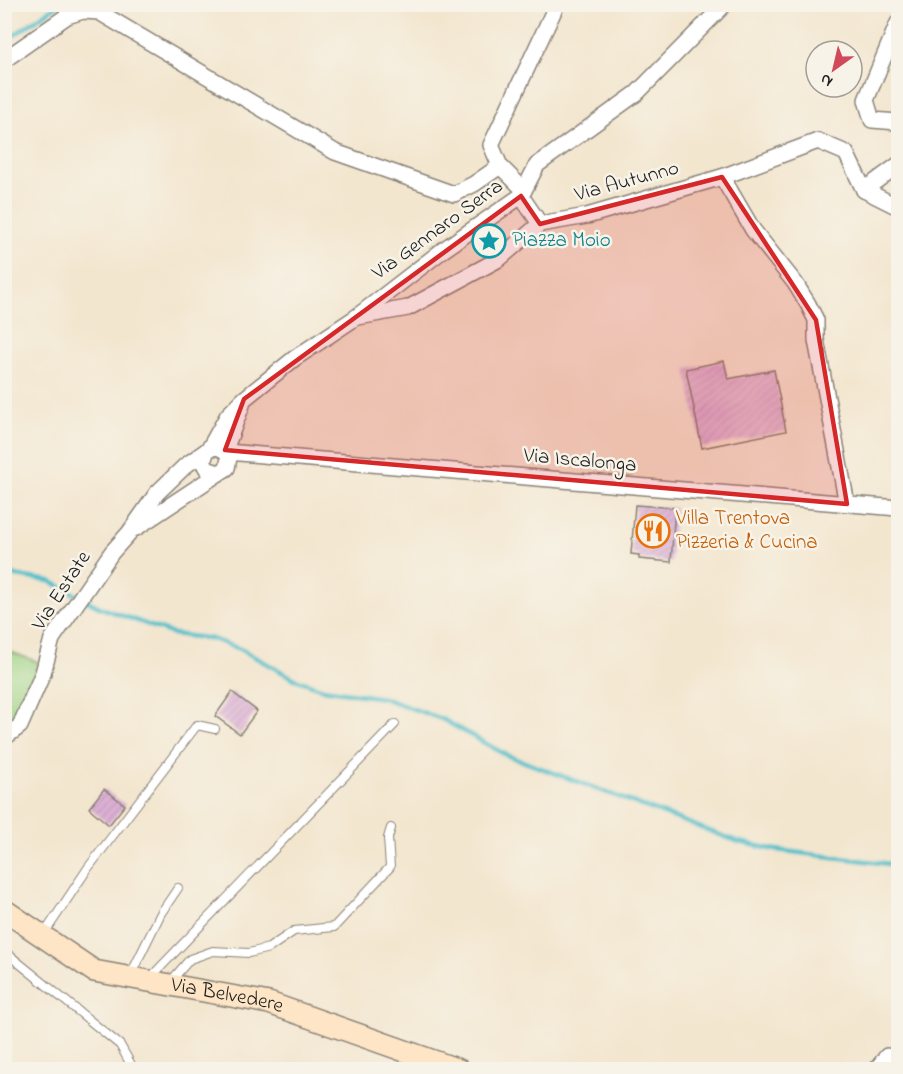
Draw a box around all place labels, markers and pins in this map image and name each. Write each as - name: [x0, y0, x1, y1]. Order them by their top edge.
- place icon: Piazza Moio: [471, 223, 507, 259]
- place label: Piazza Moio: [512, 226, 611, 256]
- place label: Villa Trentova Pizzeria & Cucina: [675, 504, 818, 558]
- restaurant icon: Villa Trentova Pizzeria & Cucina: [635, 513, 671, 549]

